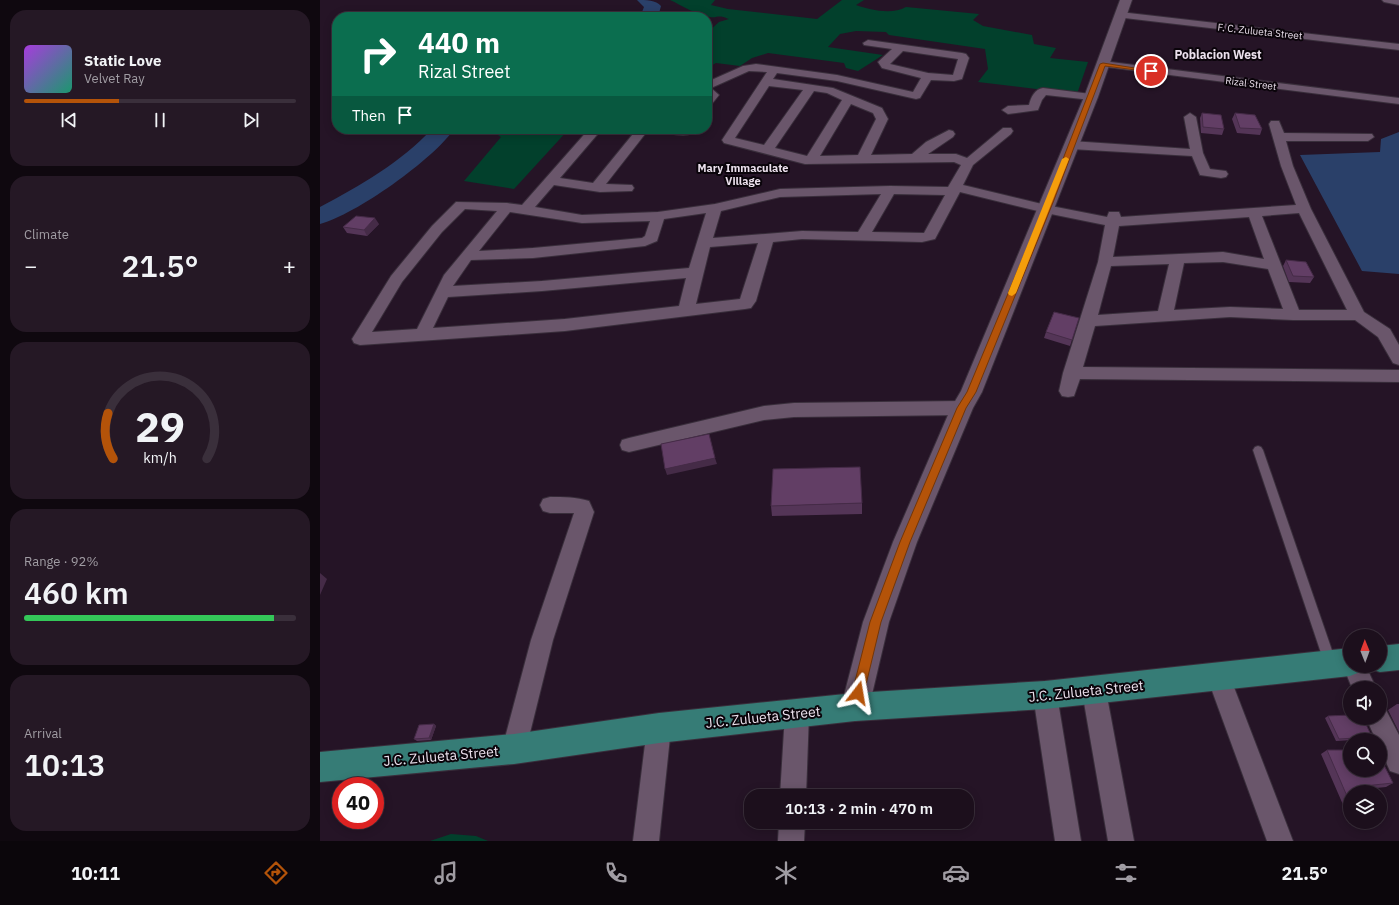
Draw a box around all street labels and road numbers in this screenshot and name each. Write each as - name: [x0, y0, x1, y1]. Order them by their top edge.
- street label: F. C. Zulueta Street: [1217, 21, 1303, 42]
- street label: Rizal Street: [1225, 74, 1278, 93]
- street label: J.C. Zulueta Street: [1028, 676, 1145, 706]
- street label: J.C. Zulueta Street: [705, 702, 822, 732]
- street label: J.C. Zulueta Street: [383, 742, 499, 770]

